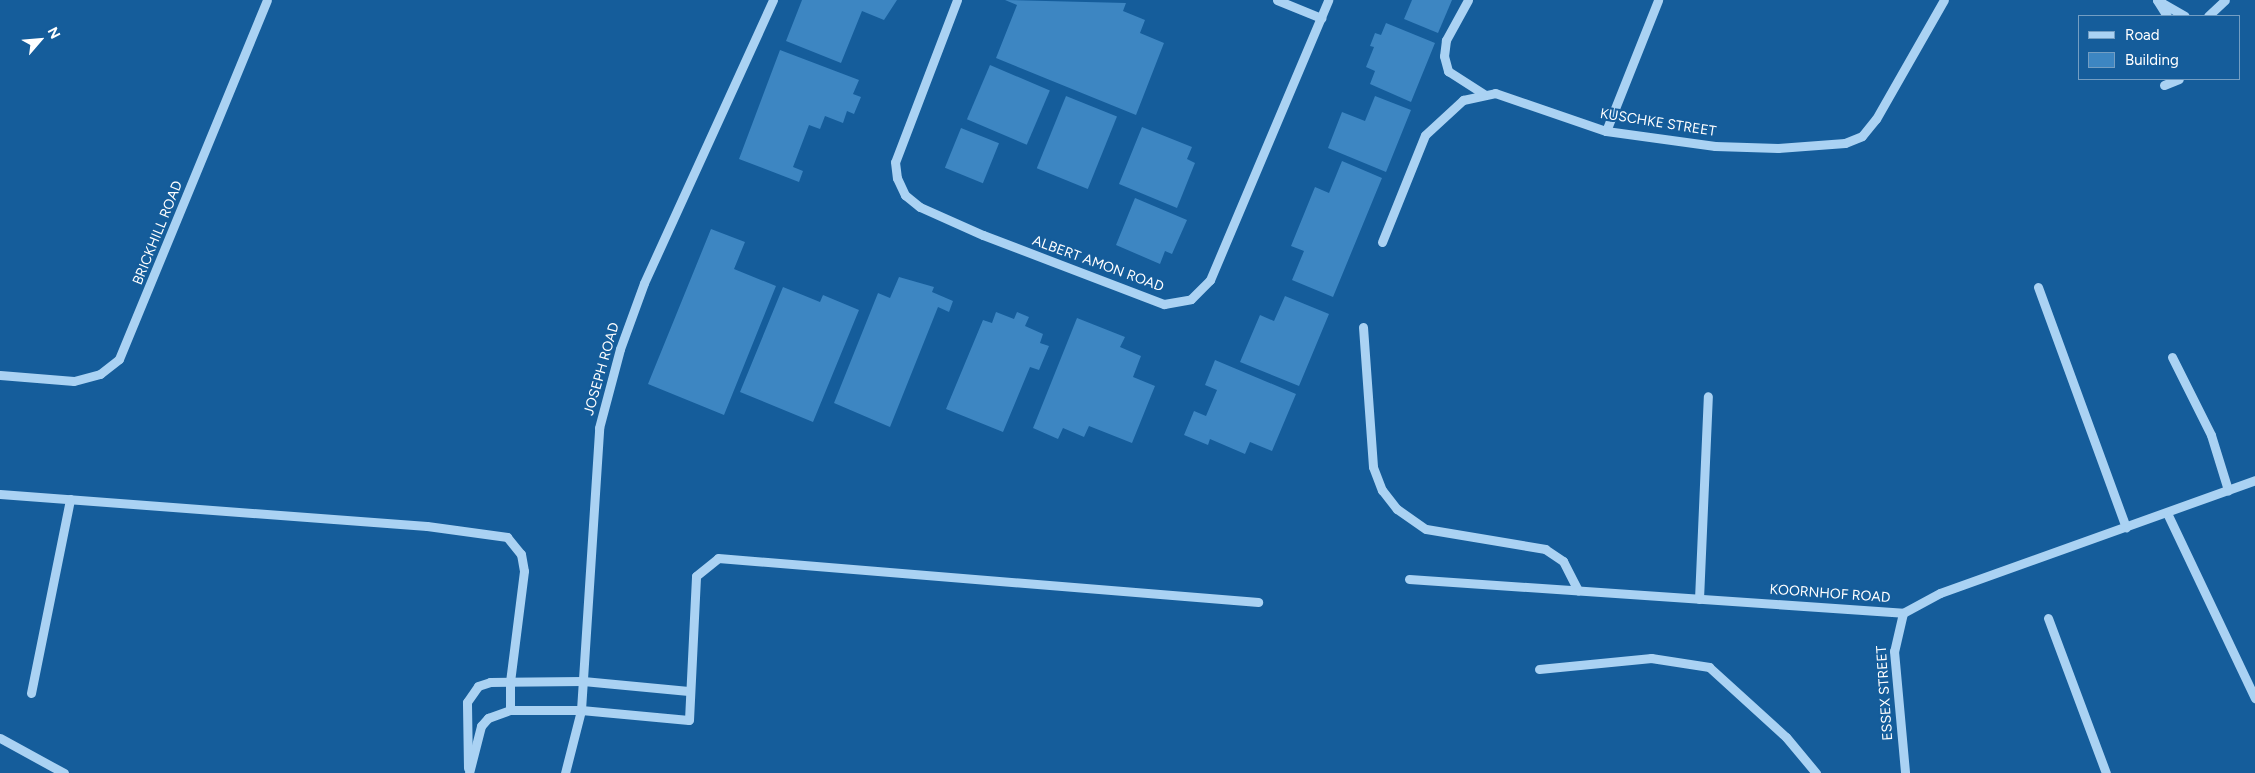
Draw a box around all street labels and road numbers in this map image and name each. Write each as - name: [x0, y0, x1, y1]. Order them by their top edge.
- street label: KUSCHKE STREET: [1599, 106, 1717, 140]
- street label: BRICKHILL ROAD: [129, 178, 187, 288]
- street label: ALBERT AMON ROAD: [1030, 232, 1166, 296]
- street label: JOSEPH ROAD: [581, 321, 623, 417]
- street label: KOORNHOF ROAD: [1769, 581, 1891, 607]
- street label: ESSEX STREET: [1873, 645, 1897, 741]

